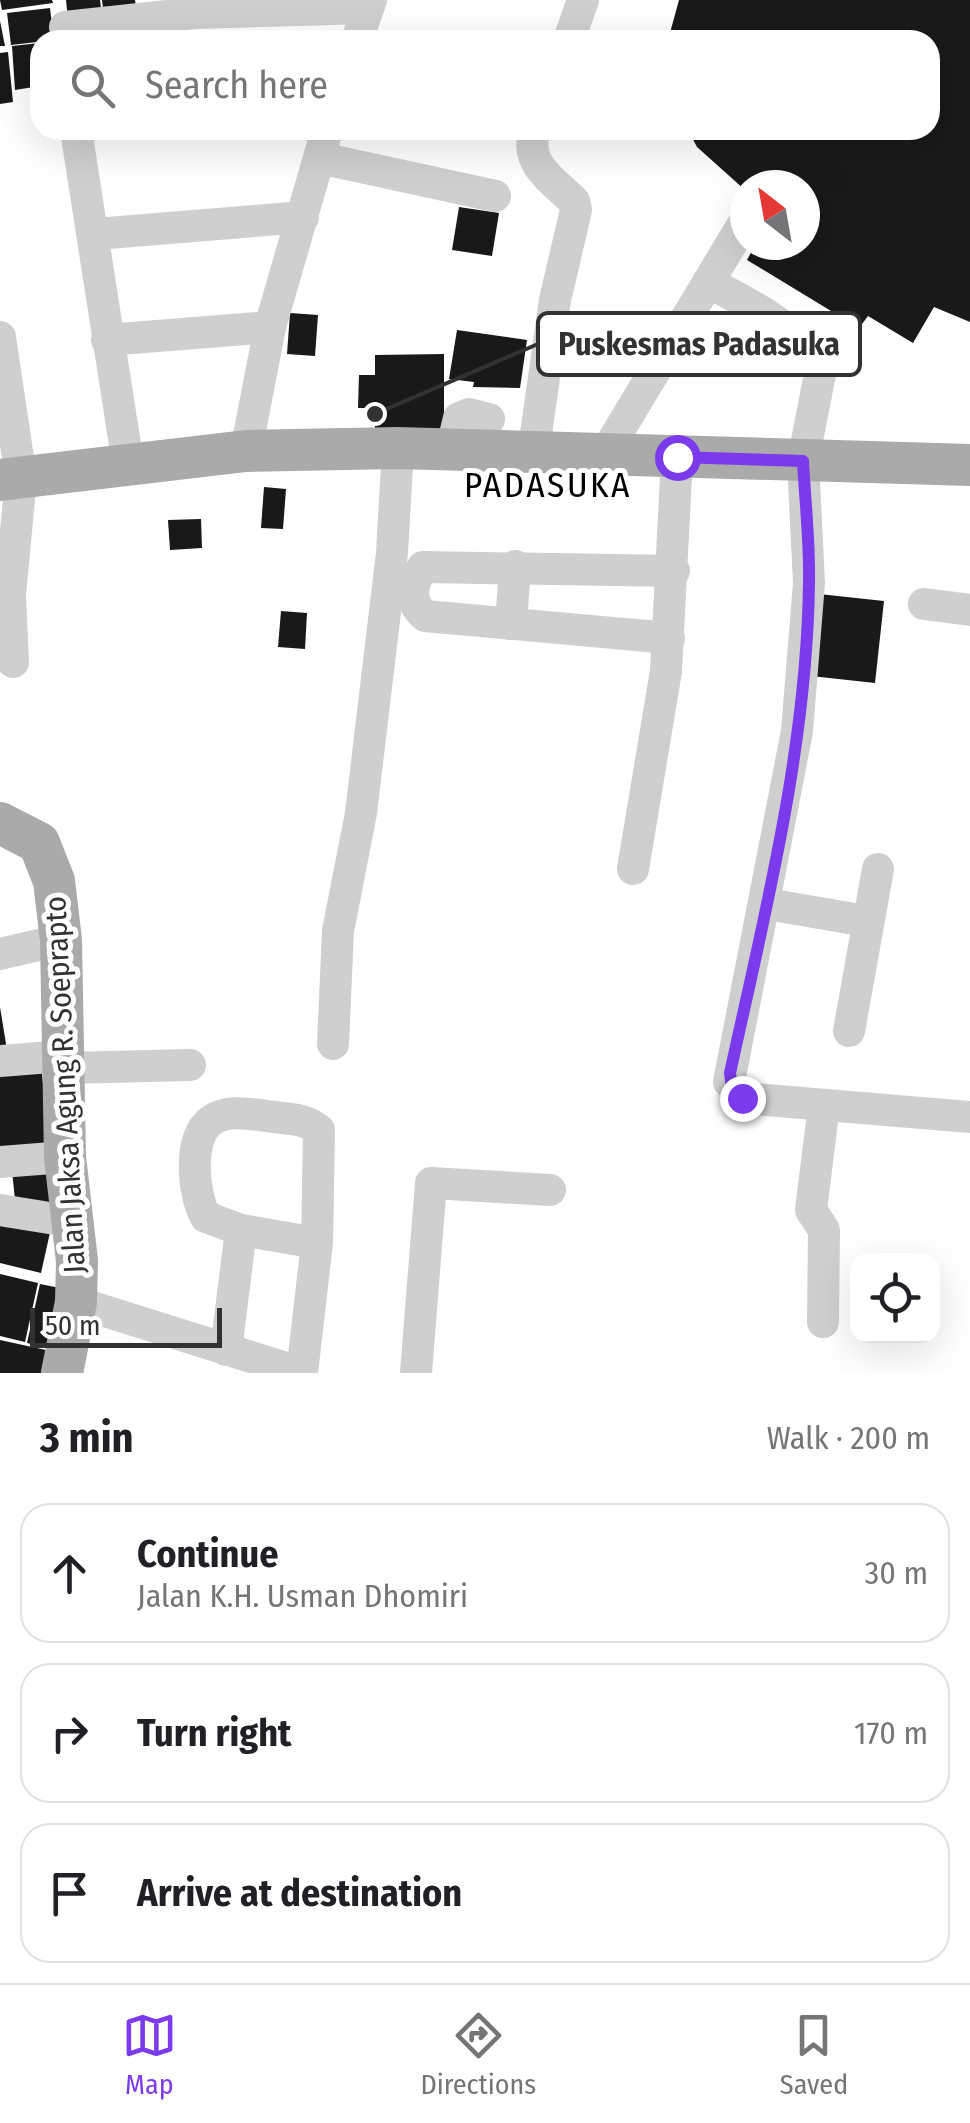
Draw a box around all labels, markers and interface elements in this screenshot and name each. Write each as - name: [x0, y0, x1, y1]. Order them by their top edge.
- search box: [30, 30, 940, 140]
- icon: search: [65, 58, 120, 113]
- text: Search here: [145, 62, 328, 108]
- north arrow: [730, 170, 820, 260]
- callout: Puskesmas Padasuka: [538, 313, 860, 375]
- text: Puskesmas Padasuka: [558, 325, 840, 363]
- route start: [655, 435, 701, 481]
- district label: PADASUKA: [464, 464, 632, 506]
- street label: Jalan Jaksa Agung R. Soeprapto: [37, 895, 93, 1275]
- route end: [720, 1076, 766, 1122]
- map controls: [850, 1253, 940, 1343]
- button: locate: [850, 1253, 940, 1343]
- scale bar: [30, 1303, 222, 1348]
- text: 50 m: [45, 1309, 101, 1342]
- text: 3 min: [40, 1413, 134, 1463]
- text: Walk · 200 m: [767, 1419, 930, 1457]
- text: Continue: [137, 1531, 278, 1577]
- icon: ahead: [42, 1546, 97, 1601]
- text: 30 m: [865, 1554, 928, 1592]
- text: Jalan K.H. Usman Dhomiri: [137, 1577, 468, 1615]
- icon: right: [42, 1706, 97, 1761]
- text: Turn right: [137, 1710, 291, 1756]
- text: 170 m: [854, 1714, 928, 1752]
- icon: arrive: [42, 1866, 97, 1921]
- text: Arrive at destination: [137, 1870, 462, 1916]
- tab: Map: [122, 2008, 177, 2101]
- tab: Directions: [420, 2008, 536, 2101]
- tab: Saved: [780, 2008, 848, 2101]

